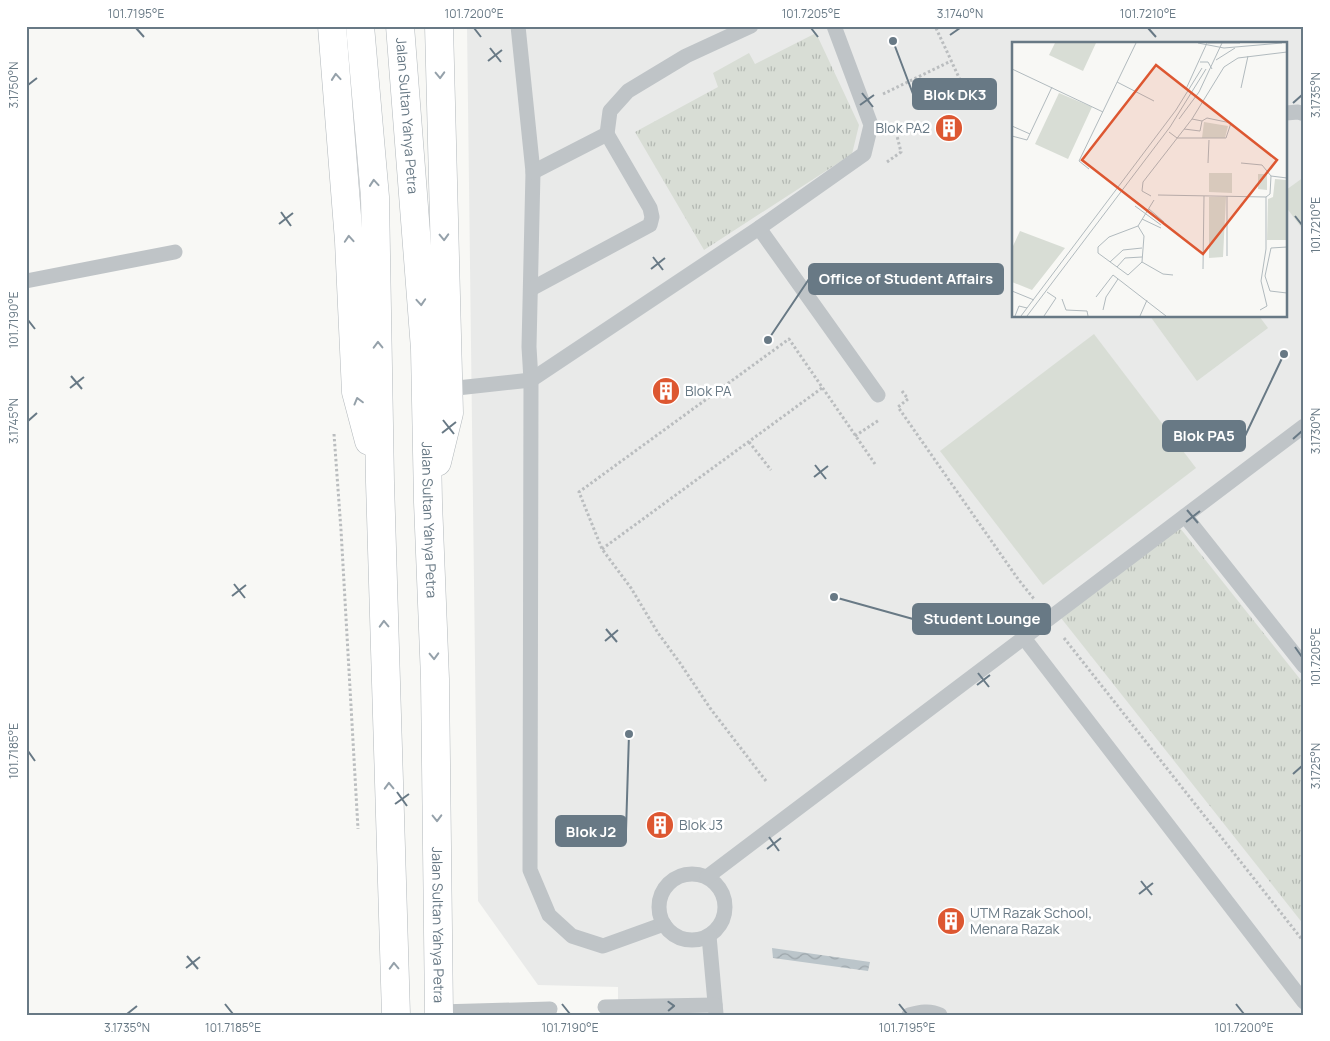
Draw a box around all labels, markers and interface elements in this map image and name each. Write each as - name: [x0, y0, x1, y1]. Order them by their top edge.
- text: 101.7195°E: [108, 5, 164, 22]
- text: 101.7200°E: [445, 5, 504, 22]
- text: 101.7205°E: [782, 5, 840, 22]
- text: 3.1740°N: [937, 5, 983, 22]
- text: 101.7210°E: [1120, 5, 1176, 22]
- street label: Jalan Sultan Yahya Petra: [392, 37, 423, 194]
- inset map: [1012, 42, 1288, 318]
- text: 3.1750°N: [5, 62, 22, 108]
- one-way arrow: [331, 72, 342, 80]
- one-way arrow: [435, 72, 445, 79]
- text: 3.1735°N: [1307, 72, 1324, 118]
- callout: Blok DK3: [913, 79, 996, 109]
- text: Blok DK3: [924, 84, 986, 105]
- building icon: Blok PA2: [934, 113, 964, 143]
- place label: Blok PA2: [876, 118, 930, 137]
- one-way arrow: [369, 179, 380, 187]
- text: 101.7210°E: [1307, 197, 1324, 253]
- one-way arrow: [344, 234, 355, 242]
- one-way arrow: [439, 234, 449, 242]
- callout: Office of Student Affairs: [809, 264, 1003, 294]
- text: Office of Student Affairs: [819, 268, 993, 289]
- text: 101.7190°E: [5, 291, 22, 348]
- one-way arrow: [415, 298, 426, 306]
- one-way arrow: [373, 341, 383, 349]
- building icon: Blok PA: [651, 376, 681, 406]
- place label: Blok PA: [685, 381, 732, 400]
- one-way arrow: [353, 396, 364, 405]
- text: 3.1745°N: [5, 398, 22, 444]
- text: 3.1730°N: [1307, 408, 1324, 454]
- callout: Blok PA5: [1163, 421, 1245, 451]
- text: Blok PA5: [1173, 425, 1235, 446]
- street label: Jalan Sultan Yahya Petra: [418, 442, 442, 599]
- callout: Student Lounge: [913, 604, 1050, 634]
- text: Student Lounge: [924, 608, 1040, 629]
- one-way arrow: [379, 619, 390, 627]
- text: 101.7205°E: [1307, 628, 1324, 686]
- one-way arrow: [429, 652, 440, 660]
- text: 101.7185°E: [5, 723, 22, 779]
- text: 3.1725°N: [1307, 743, 1324, 789]
- one-way arrow: [384, 782, 394, 790]
- building icon: Blok J3: [645, 810, 675, 840]
- one-way arrow: [432, 815, 442, 823]
- place label: Blok J3: [679, 815, 723, 834]
- callout: Blok J2: [556, 816, 626, 846]
- text: Blok J2: [566, 821, 616, 842]
- street label: Jalan Sultan Yahya Petra: [428, 846, 449, 1003]
- place label: UTM Razak School, Menara Razak: [970, 903, 1092, 938]
- building icon: UTM Razak School, Menara Razak: [936, 906, 966, 936]
- one-way arrow: [389, 962, 399, 970]
- one-way arrow: [667, 1000, 675, 1011]
- text: 3.1735°N: [104, 1019, 150, 1036]
- text: 101.7185°E: [205, 1019, 261, 1036]
- text: 101.7190°E: [542, 1019, 599, 1036]
- text: 101.7195°E: [879, 1019, 935, 1036]
- text: 101.7200°E: [1215, 1019, 1274, 1036]

